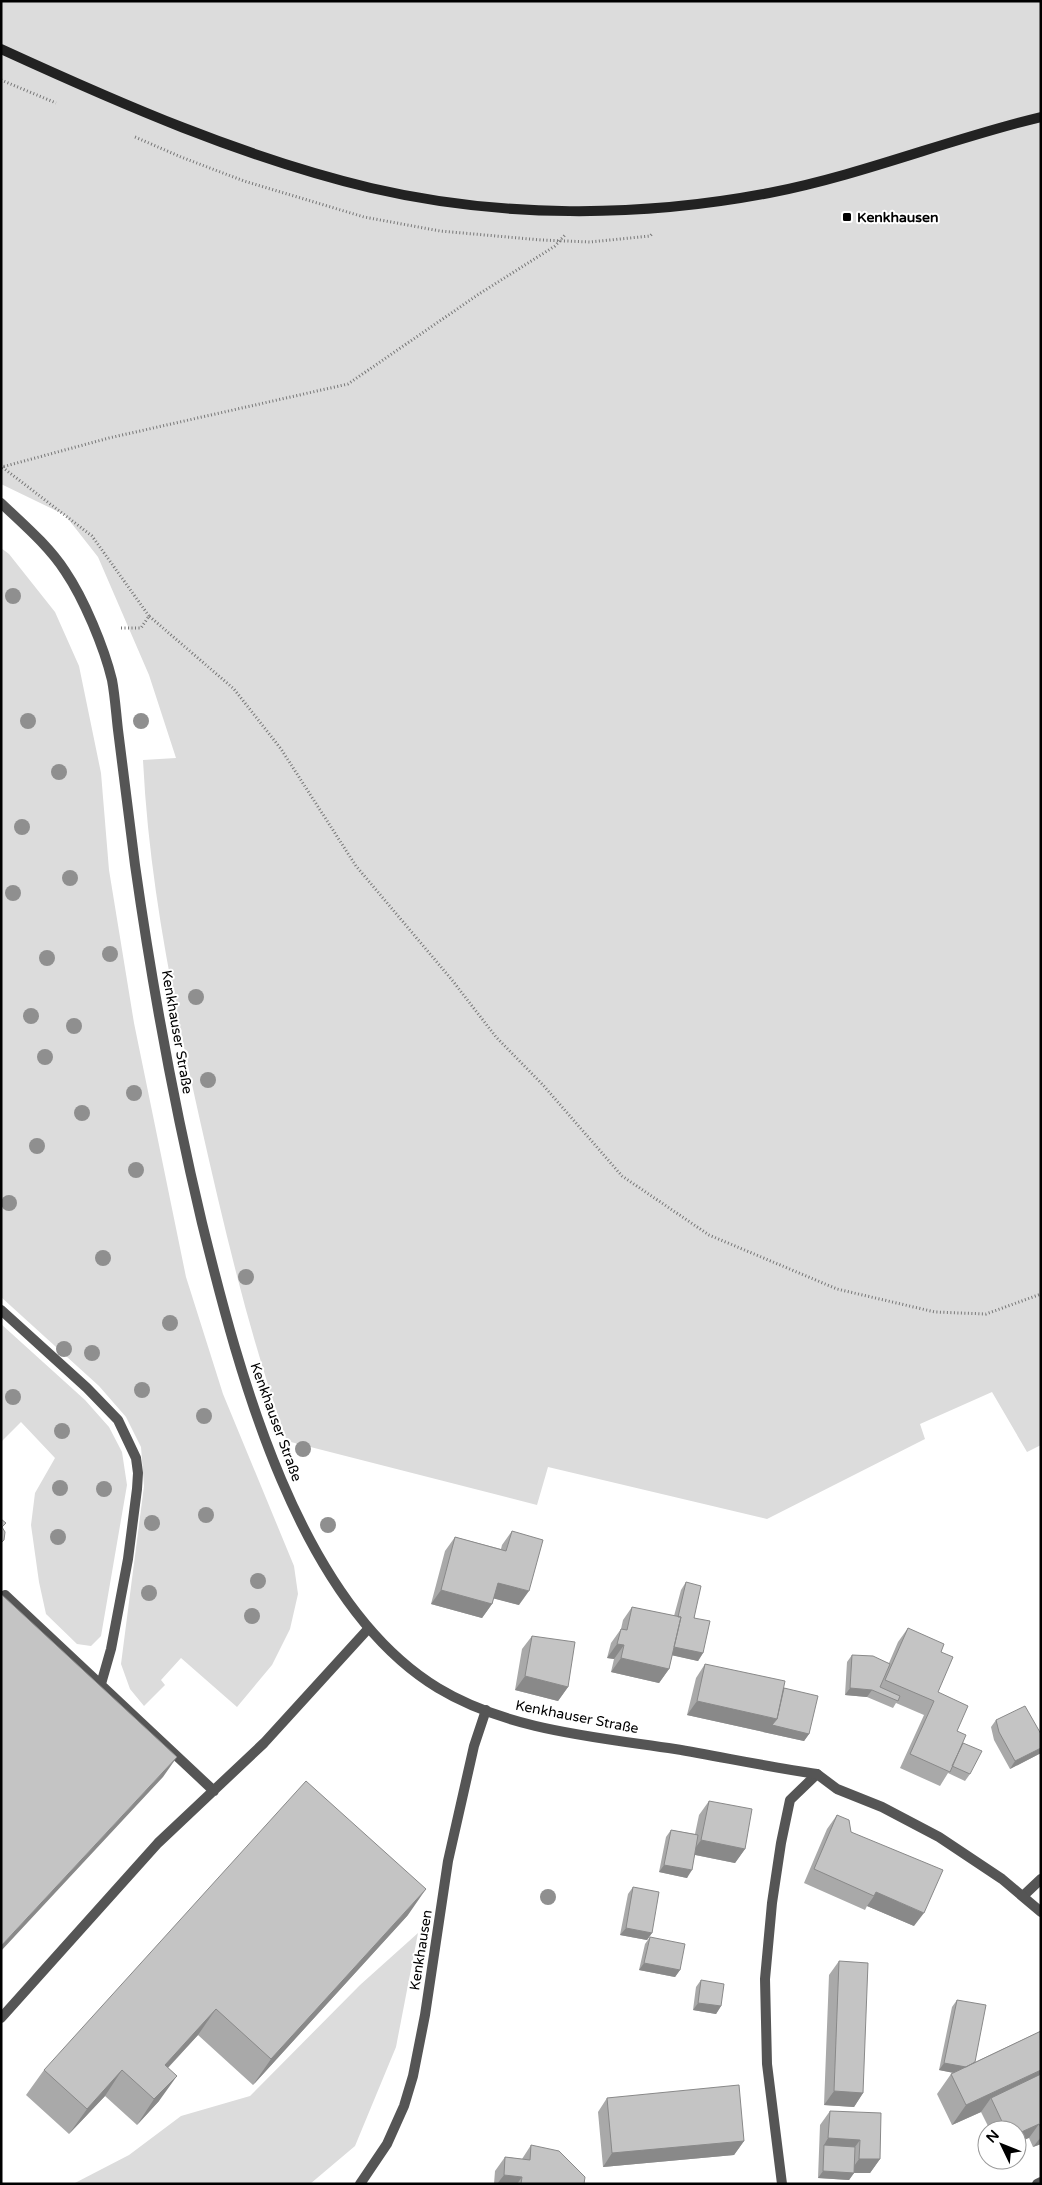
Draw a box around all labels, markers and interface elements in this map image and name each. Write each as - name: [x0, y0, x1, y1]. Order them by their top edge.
- place label: Kenkhausen: [857, 209, 939, 226]
- marker: Kenkhausen: [841, 211, 853, 223]
- street label: Kenkhauser Straße: [158, 969, 196, 1095]
- street label: Kenkhauser Straße: [247, 1360, 305, 1484]
- street label: Kenkhauser Straße: [514, 1697, 640, 1737]
- street label: Kenkhausen: [406, 1908, 436, 1992]
- north arrow: [977, 2120, 1027, 2170]
- text: N: [983, 2127, 1003, 2146]

